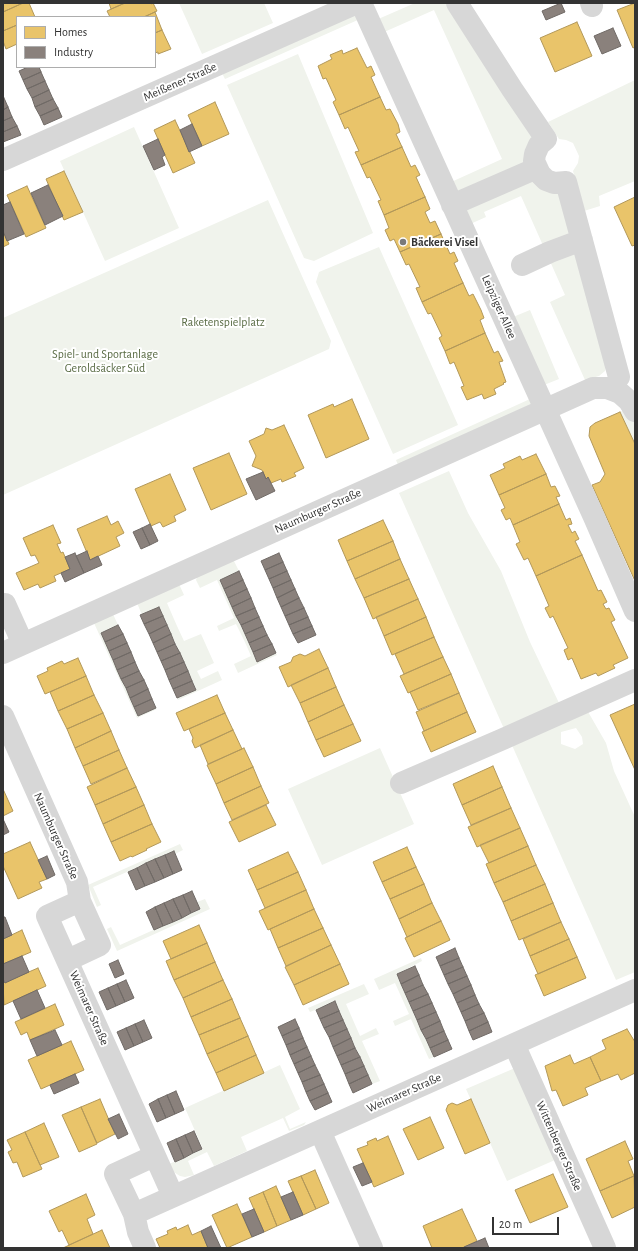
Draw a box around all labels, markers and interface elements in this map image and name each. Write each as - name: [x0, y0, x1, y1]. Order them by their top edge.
- legend: [16, 16, 156, 68]
- text: Homes: [54, 26, 87, 38]
- text: Industry: [54, 46, 93, 58]
- street label: Meißener Straße: [141, 59, 219, 105]
- place label: Bäckerei Visel: [411, 235, 478, 249]
- marker: Bäckerei Visel: [398, 237, 408, 247]
- street label: Leipziger Allee: [479, 273, 519, 341]
- park label: Raketenspielplatz: [181, 315, 265, 329]
- park label: Spiel- und Sportanlage Geroldsäcker Süd: [52, 347, 158, 375]
- street label: Naumburger Straße: [272, 485, 364, 537]
- street label: Naumburger Straße: [30, 790, 82, 882]
- street label: Weimarer Straße: [66, 969, 112, 1047]
- street label: Weimarer Straße: [365, 1070, 443, 1116]
- street label: Wittenberger Straße: [533, 1099, 585, 1193]
- scale bar: [494, 1209, 561, 1235]
- text: 20 m: [499, 1218, 522, 1230]

